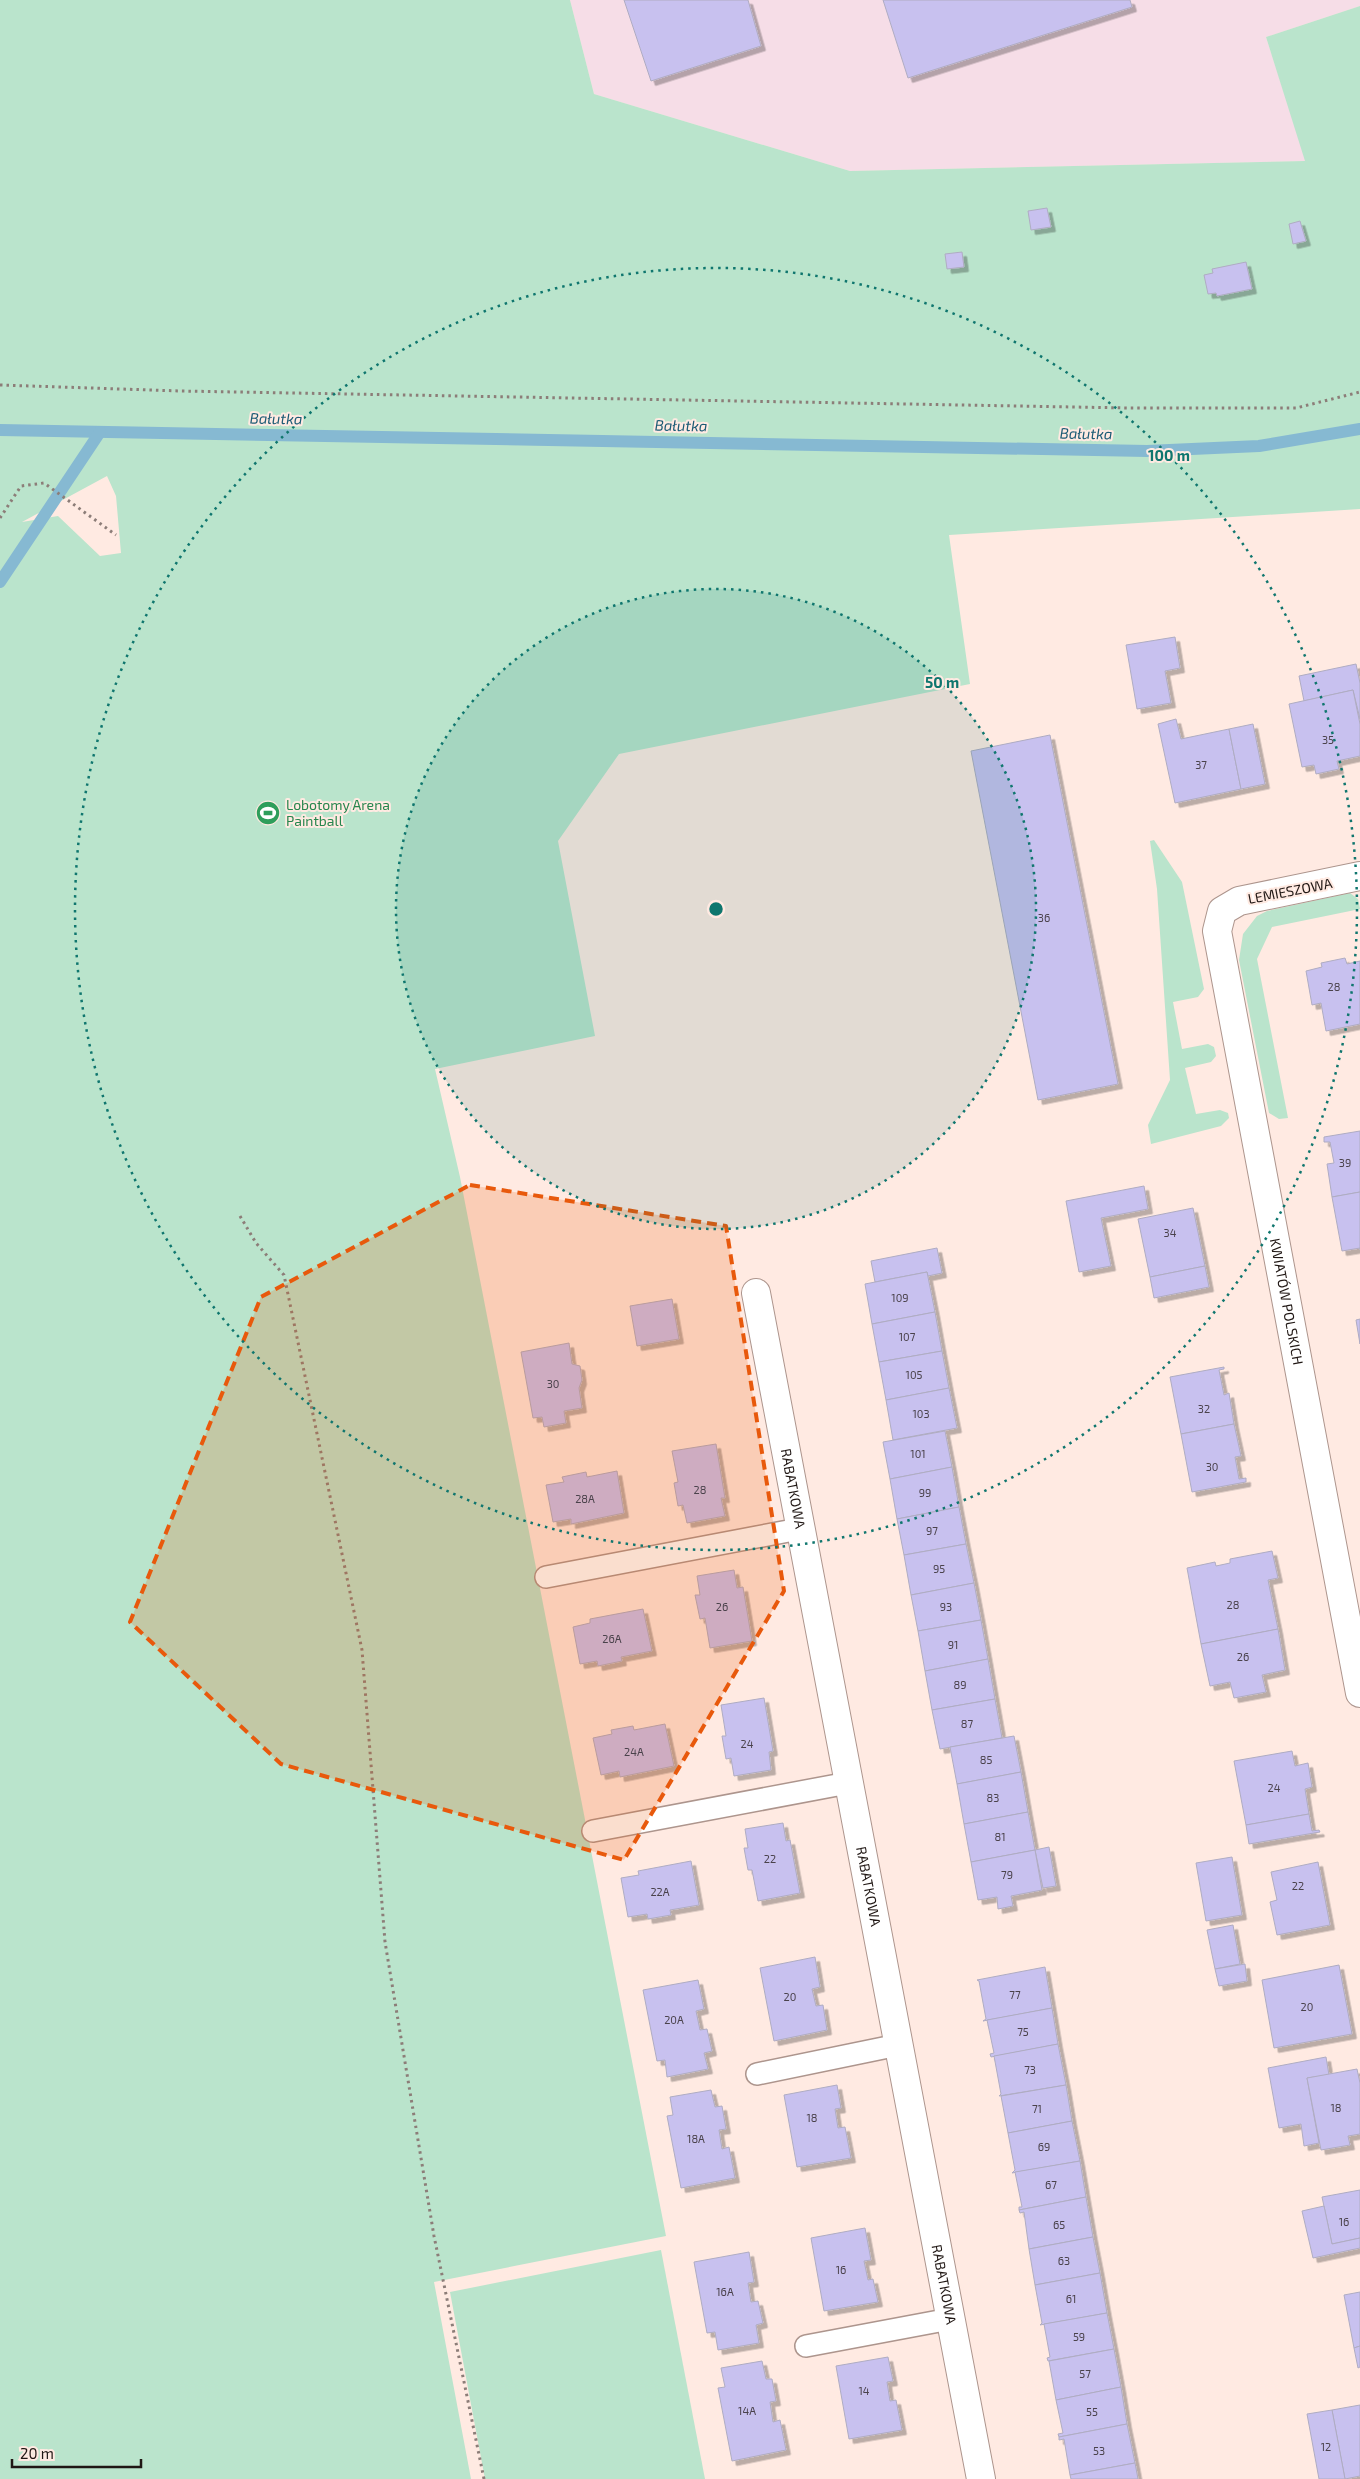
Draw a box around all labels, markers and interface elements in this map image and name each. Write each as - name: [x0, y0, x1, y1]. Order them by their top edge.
- water label: Bałutka: [249, 409, 303, 427]
- water label: Bałutka: [654, 416, 708, 434]
- water label: Bałutka: [1059, 424, 1113, 442]
- text: 100 m: [1148, 446, 1190, 464]
- text: 50 m: [925, 673, 959, 691]
- house number: 35: [1322, 733, 1334, 746]
- house number: 37: [1195, 758, 1207, 771]
- place label: Lobotomy Arena Paintball: [286, 796, 390, 829]
- sports icon: Lobotomy Arena Paintball: [255, 800, 281, 826]
- street label: LEMIESZOWA: [1246, 874, 1334, 907]
- centre of rings: [707, 900, 725, 918]
- house number: 36: [1038, 911, 1050, 924]
- house number: 28: [1328, 980, 1340, 993]
- house number: 39: [1339, 1156, 1351, 1169]
- house number: 34: [1164, 1226, 1177, 1239]
- street label: KWIATÓW POLSKICH: [1267, 1237, 1307, 1366]
- house number: 109: [891, 1291, 909, 1304]
- house number: 107: [899, 1330, 916, 1343]
- house number: 105: [906, 1368, 923, 1381]
- house number: 30: [547, 1377, 559, 1390]
- house number: 32: [1198, 1402, 1210, 1415]
- house number: 103: [912, 1407, 930, 1420]
- street label: RABATKOWA: [778, 1447, 810, 1530]
- house number: 101: [910, 1447, 926, 1460]
- house number: 30: [1206, 1460, 1218, 1473]
- house number: 28: [694, 1483, 706, 1496]
- house number: 99: [919, 1486, 931, 1499]
- house number: 28A: [575, 1492, 595, 1505]
- house number: 97: [926, 1524, 938, 1537]
- house number: 95: [933, 1562, 945, 1575]
- house number: 28: [1227, 1598, 1239, 1611]
- house number: 26: [716, 1600, 728, 1613]
- house number: 93: [940, 1600, 952, 1613]
- house number: 26A: [602, 1632, 622, 1645]
- house number: 91: [948, 1638, 958, 1651]
- house number: 26: [1237, 1650, 1249, 1663]
- house number: 89: [954, 1678, 966, 1691]
- house number: 87: [961, 1717, 974, 1730]
- house number: 24: [741, 1737, 754, 1750]
- house number: 24A: [624, 1745, 644, 1758]
- house number: 85: [980, 1753, 992, 1766]
- house number: 24: [1268, 1781, 1281, 1794]
- house number: 83: [987, 1791, 999, 1804]
- house number: 81: [994, 1830, 1006, 1843]
- street label: RABATKOWA: [853, 1845, 885, 1928]
- house number: 22: [764, 1852, 776, 1865]
- house number: 79: [1001, 1868, 1013, 1881]
- house number: 22: [1292, 1879, 1304, 1892]
- house number: 22A: [650, 1885, 670, 1898]
- house number: 77: [1009, 1988, 1021, 2001]
- house number: 20: [784, 1990, 796, 2003]
- house number: 20: [1301, 2000, 1313, 2013]
- house number: 20A: [664, 2013, 684, 2026]
- house number: 75: [1017, 2025, 1029, 2038]
- house number: 73: [1024, 2063, 1036, 2076]
- house number: 18: [1330, 2101, 1342, 2114]
- house number: 71: [1032, 2102, 1042, 2115]
- house number: 18: [806, 2111, 818, 2124]
- house number: 18A: [687, 2132, 705, 2145]
- house number: 69: [1038, 2140, 1050, 2153]
- house number: 67: [1045, 2178, 1057, 2191]
- house number: 16: [1339, 2215, 1349, 2228]
- house number: 65: [1053, 2218, 1065, 2231]
- street label: RABATKOWA: [929, 2243, 961, 2326]
- house number: 63: [1058, 2254, 1070, 2267]
- house number: 16: [836, 2263, 846, 2276]
- house number: 16A: [716, 2285, 734, 2298]
- house number: 61: [1066, 2292, 1076, 2305]
- house number: 59: [1073, 2330, 1085, 2343]
- house number: 57: [1079, 2367, 1091, 2380]
- house number: 14: [858, 2384, 870, 2397]
- house number: 14A: [738, 2404, 756, 2417]
- house number: 55: [1086, 2405, 1098, 2418]
- scale bar: [12, 2436, 141, 2468]
- house number: 12: [1321, 2440, 1331, 2453]
- text: 20 m: [20, 2444, 54, 2462]
- house number: 53: [1093, 2444, 1105, 2457]

